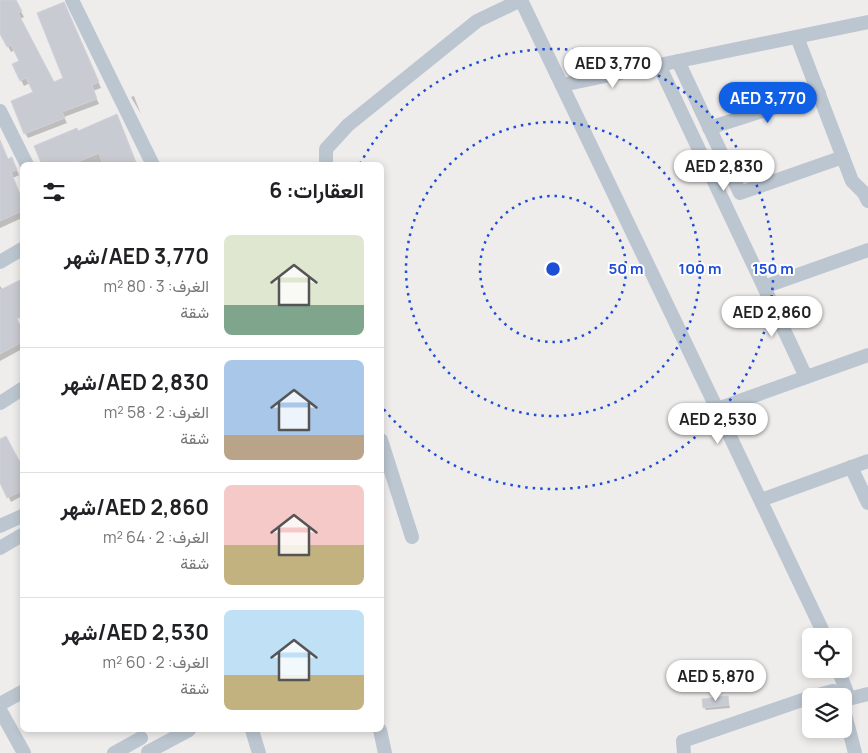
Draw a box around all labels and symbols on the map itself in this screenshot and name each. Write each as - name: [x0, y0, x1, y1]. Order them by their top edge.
- pin: AED 3,770: [556, 46, 670, 89]
- pin: AED 3,770: [711, 82, 825, 124]
- pin: AED 2,830: [667, 150, 781, 192]
- text: 50 m: [608, 258, 644, 279]
- text: 100 m: [679, 258, 721, 279]
- text: 150 m: [752, 258, 794, 279]
- centre of rings: [544, 260, 562, 278]
- pin: AED 2,860: [715, 296, 829, 338]
- pin: AED 2,530: [661, 402, 775, 445]
- pin: AED 5,870: [659, 660, 773, 702]

